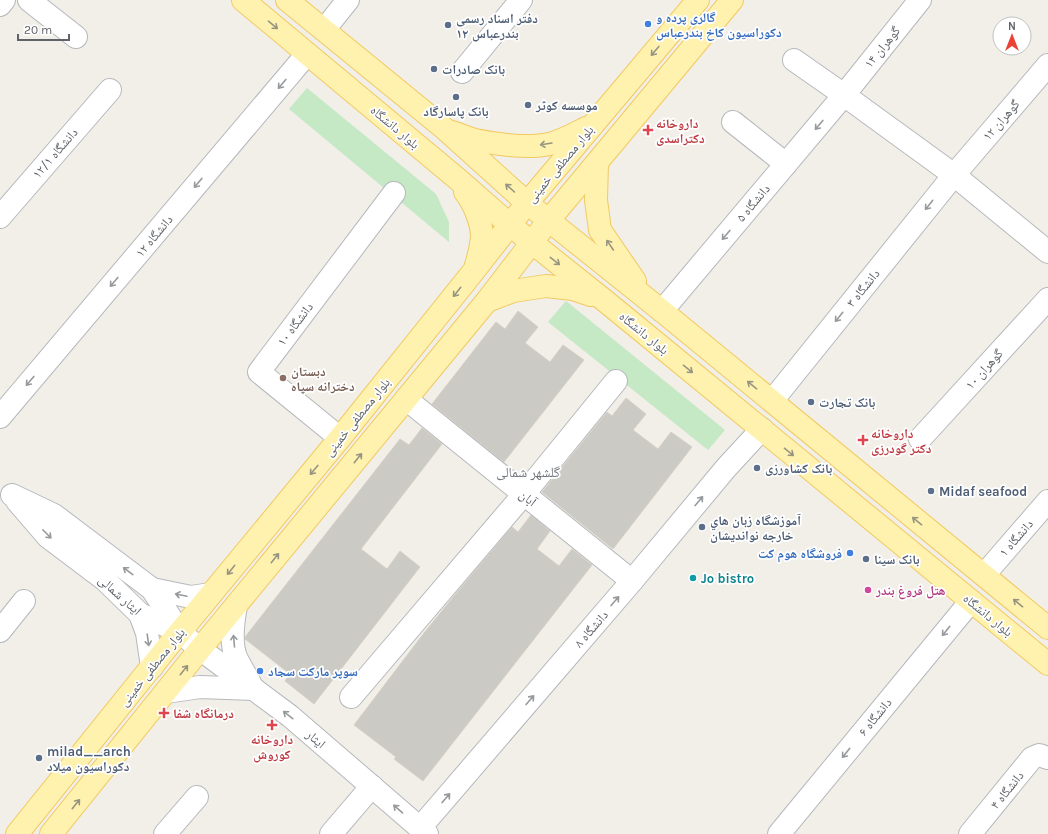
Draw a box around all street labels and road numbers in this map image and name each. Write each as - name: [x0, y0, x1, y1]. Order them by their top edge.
- street label: گوهران ۱۴: [861, 23, 904, 71]
- street label: گوهران ۱۲: [979, 96, 1024, 144]
- street label: بلوار دانشگاه: [367, 102, 423, 153]
- street label: بلوار مصطفی خمینی: [523, 122, 597, 206]
- street label: دانشگاه ۱۲/۱: [29, 125, 81, 181]
- street label: دانشگاه ۵: [733, 181, 773, 225]
- street label: دانشگاه ۱۲: [132, 212, 176, 260]
- street label: دانشگاه ۳: [843, 266, 883, 310]
- street label: دانشگاه ۱۰: [274, 300, 316, 348]
- street label: بلوار دانشگاه: [616, 309, 672, 358]
- street label: گوهران ۱۰: [962, 345, 1007, 393]
- street label: بلوار مصطفی خمینی: [321, 375, 394, 460]
- street label: آبان: [516, 487, 540, 511]
- street label: دانشگاه ۱: [996, 516, 1036, 560]
- street label: ایثار شمالی: [95, 572, 145, 619]
- street label: بلوار دانشگاه: [960, 591, 1016, 640]
- street label: دانشگاه ۸: [571, 607, 611, 651]
- street label: بلوار مصطفی خمینی: [116, 625, 189, 710]
- street label: دانشگاه ۶: [855, 695, 895, 739]
- street label: ایثار: [302, 726, 329, 752]
- street label: دانشگاه ۴: [987, 768, 1027, 812]

